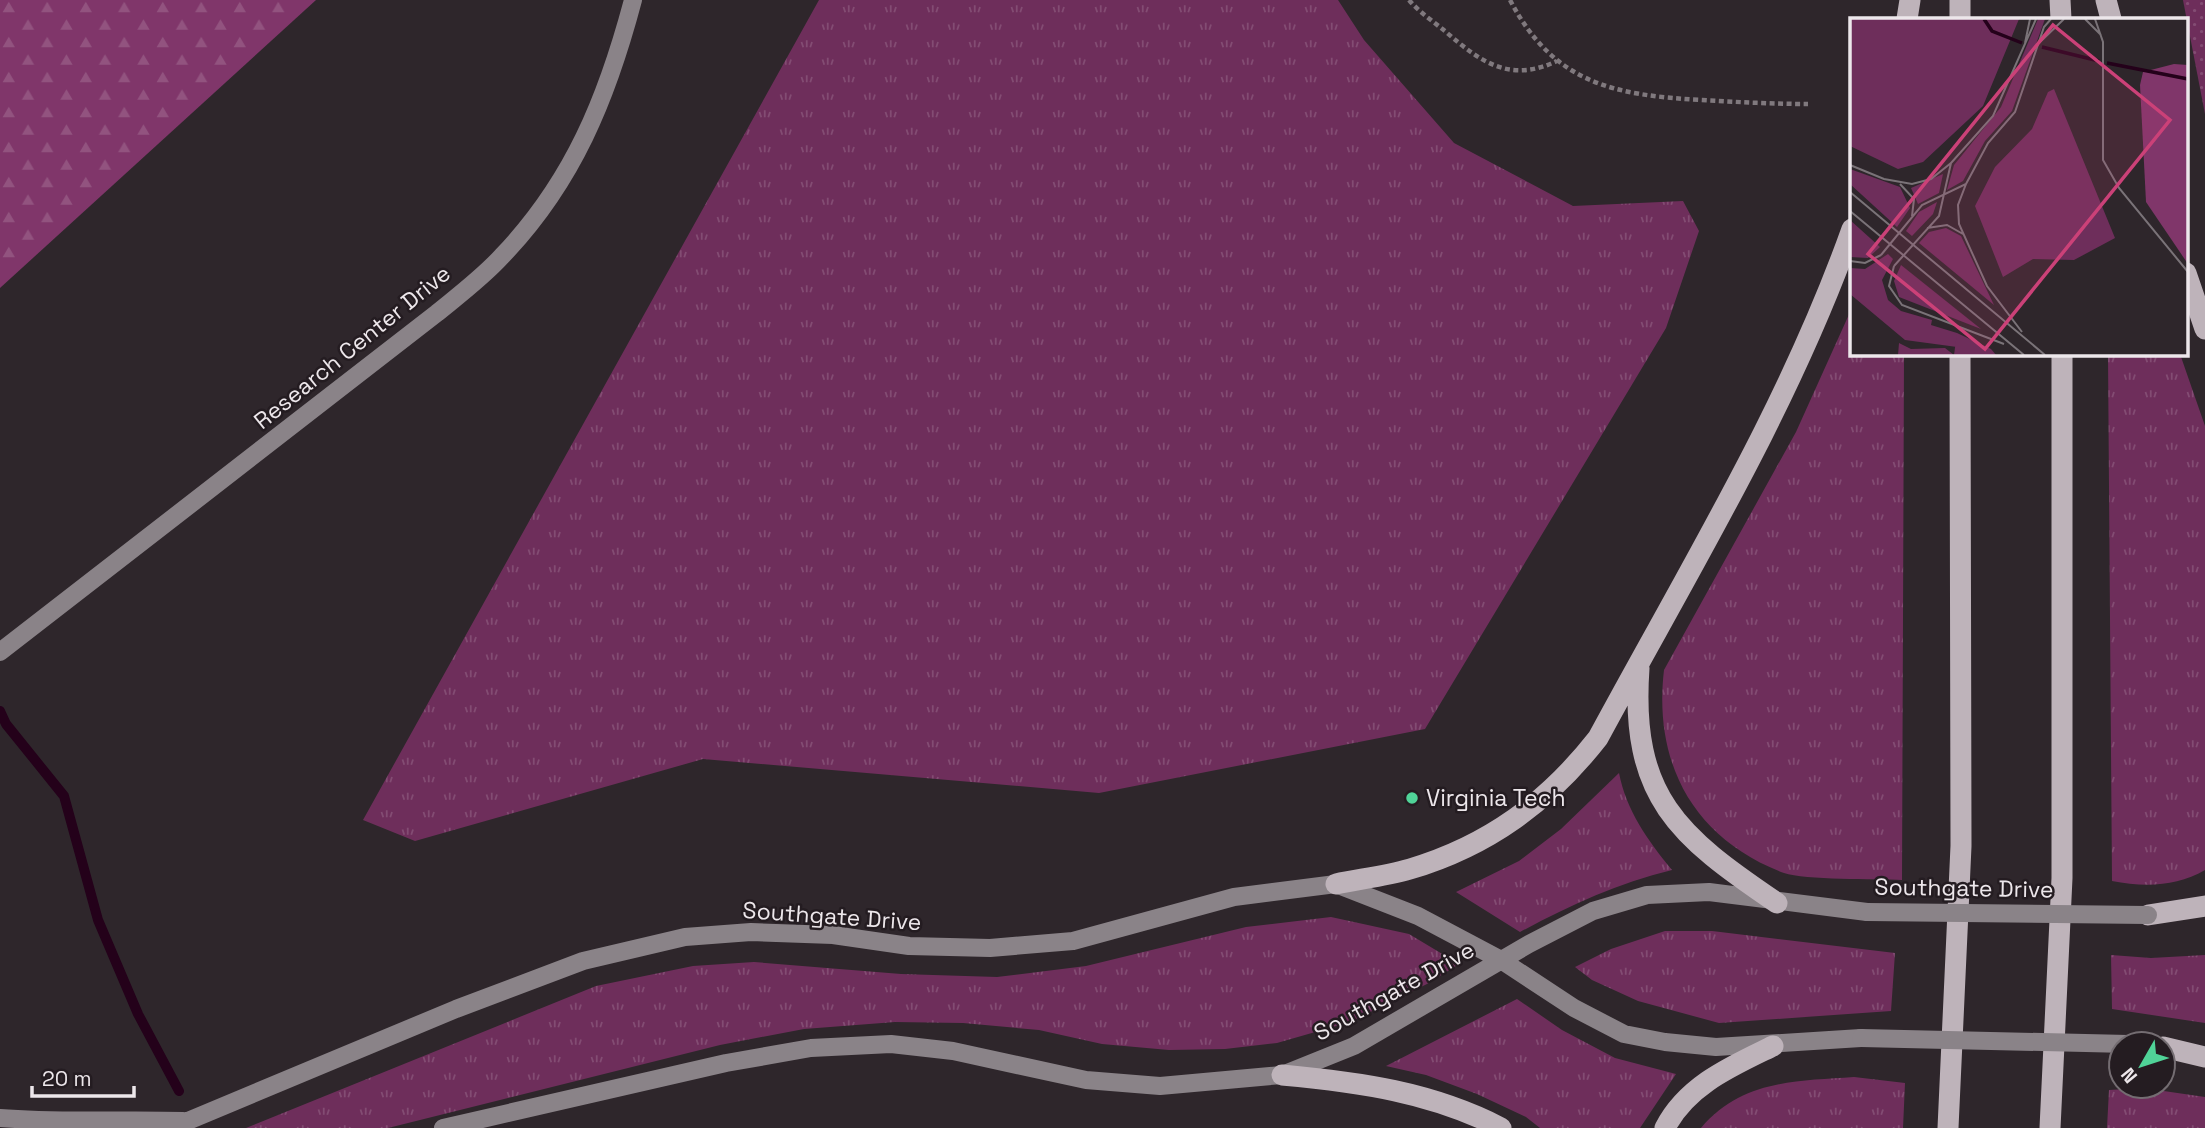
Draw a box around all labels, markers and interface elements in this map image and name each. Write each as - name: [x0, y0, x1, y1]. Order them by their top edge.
- inset map: [1850, 18, 2188, 355]
- street label: Research Center Drive: [247, 258, 457, 436]
- place label: Virginia Tech: [1426, 783, 1566, 813]
- marker: Virginia Tech: [1404, 790, 1420, 806]
- street label: Southgate Drive: [1874, 871, 2054, 905]
- street label: Southgate Drive: [742, 895, 922, 937]
- street label: Southgate Drive: [1308, 934, 1480, 1048]
- north arrow: [2107, 1030, 2177, 1100]
- scale bar: [32, 1054, 133, 1098]
- text: N: [2115, 1063, 2143, 1088]
- text: 20 m: [42, 1065, 92, 1092]

